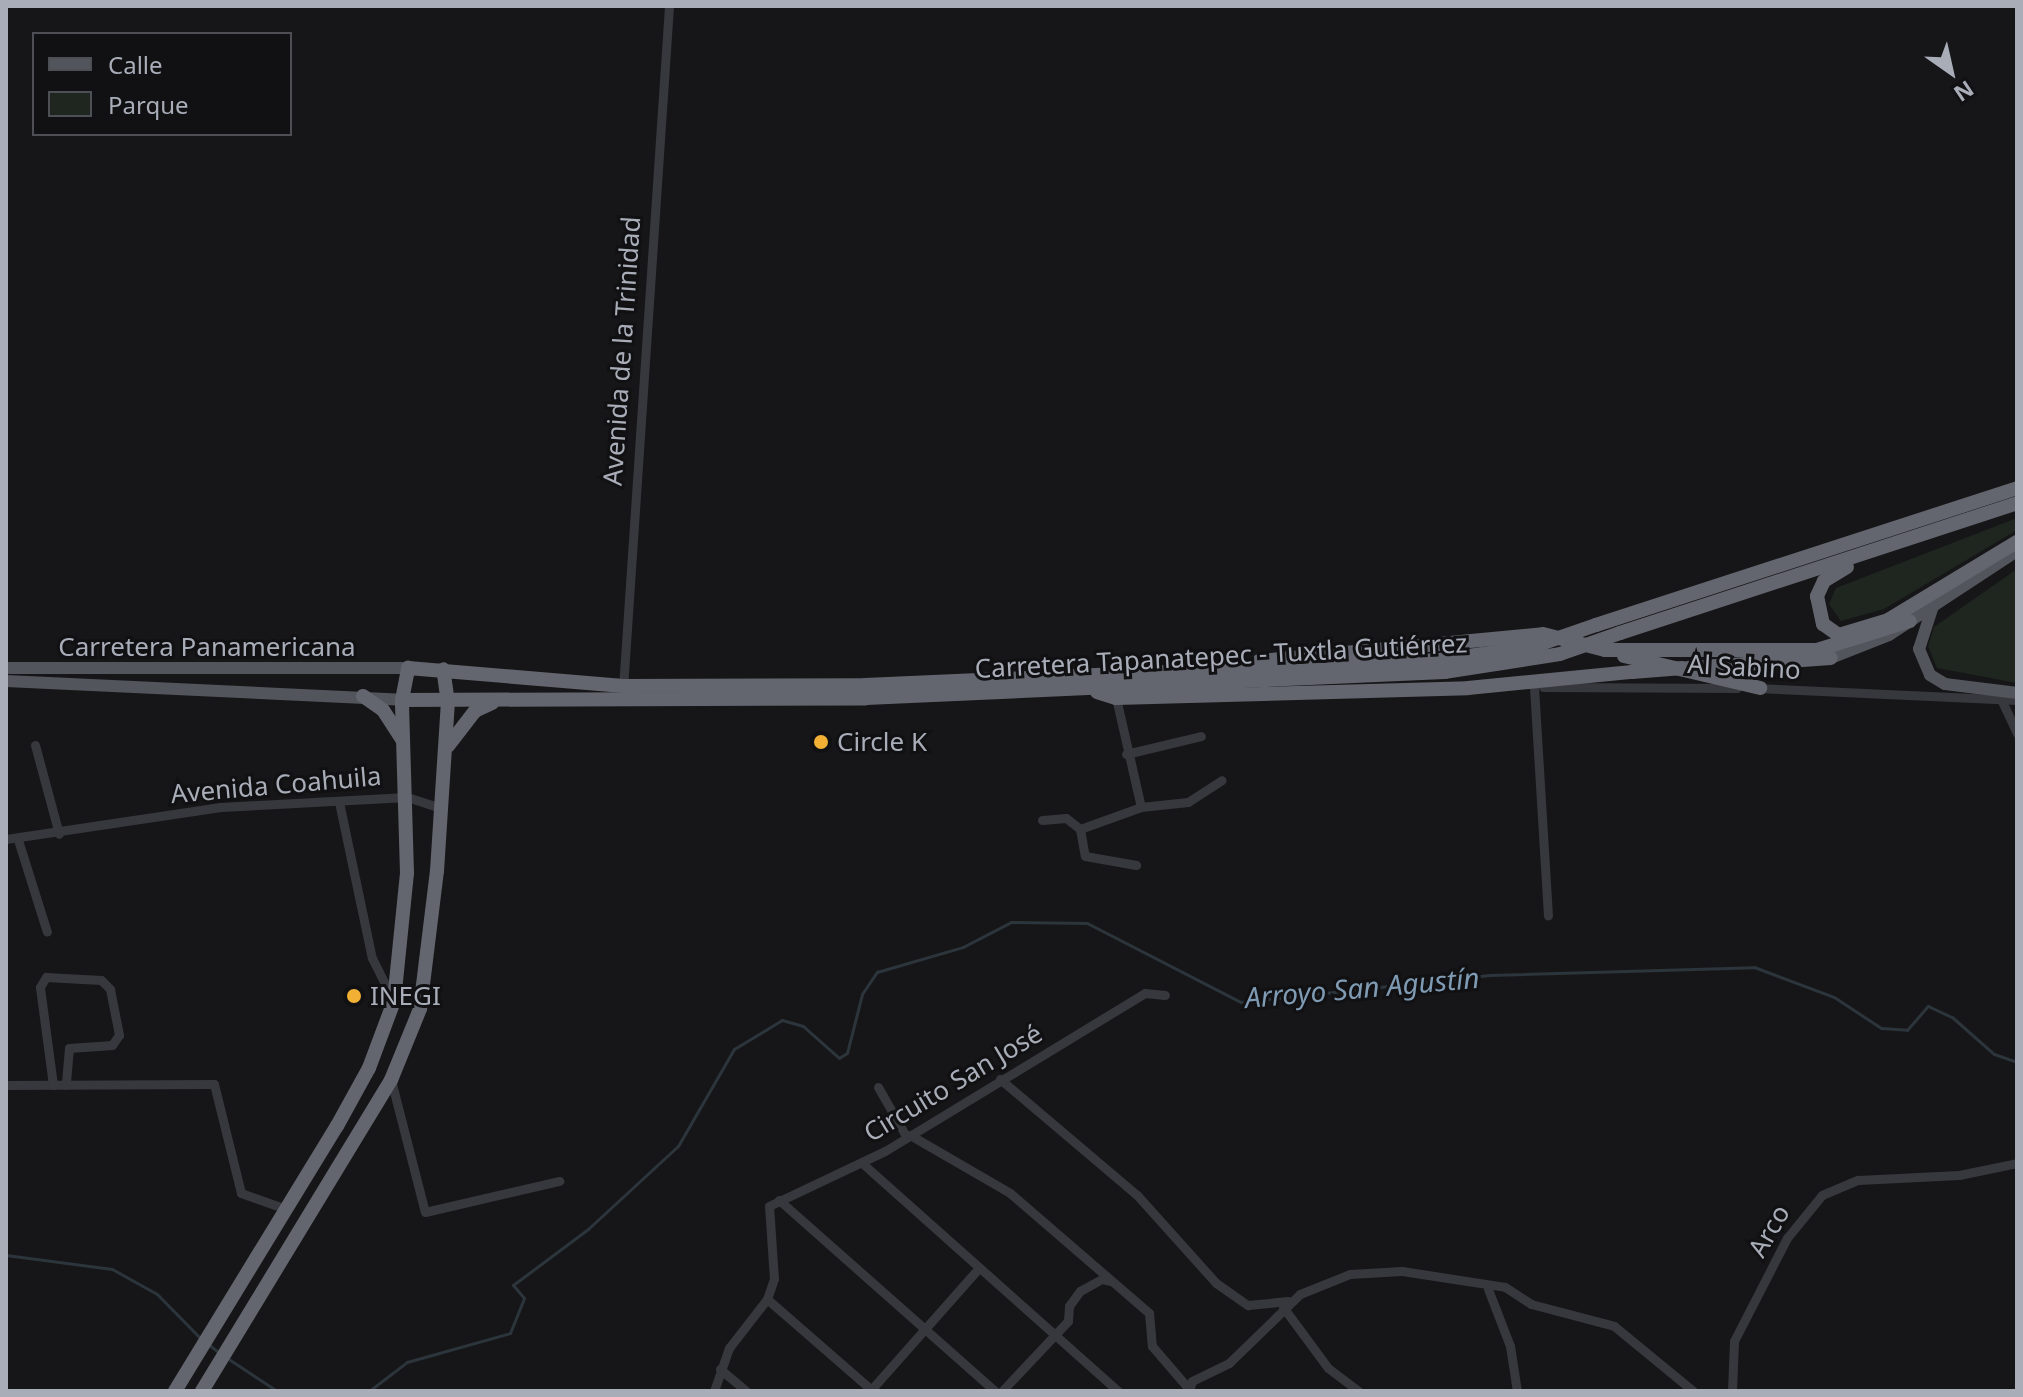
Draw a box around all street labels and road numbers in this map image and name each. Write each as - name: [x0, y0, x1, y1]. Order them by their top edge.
- street label: Avenida de la Trinidad: [597, 215, 647, 487]
- street label: Carretera Tapanatepec - Tuxtla Gutiérrez: [974, 628, 1468, 684]
- street label: Carretera Panamericana: [58, 631, 356, 663]
- street label: Al Sabino: [1687, 648, 1801, 686]
- street label: Avenida Coahuila: [169, 760, 383, 810]
- street label: Circuito San José: [858, 1018, 1048, 1148]
- street label: Arco: [1742, 1199, 1796, 1263]

